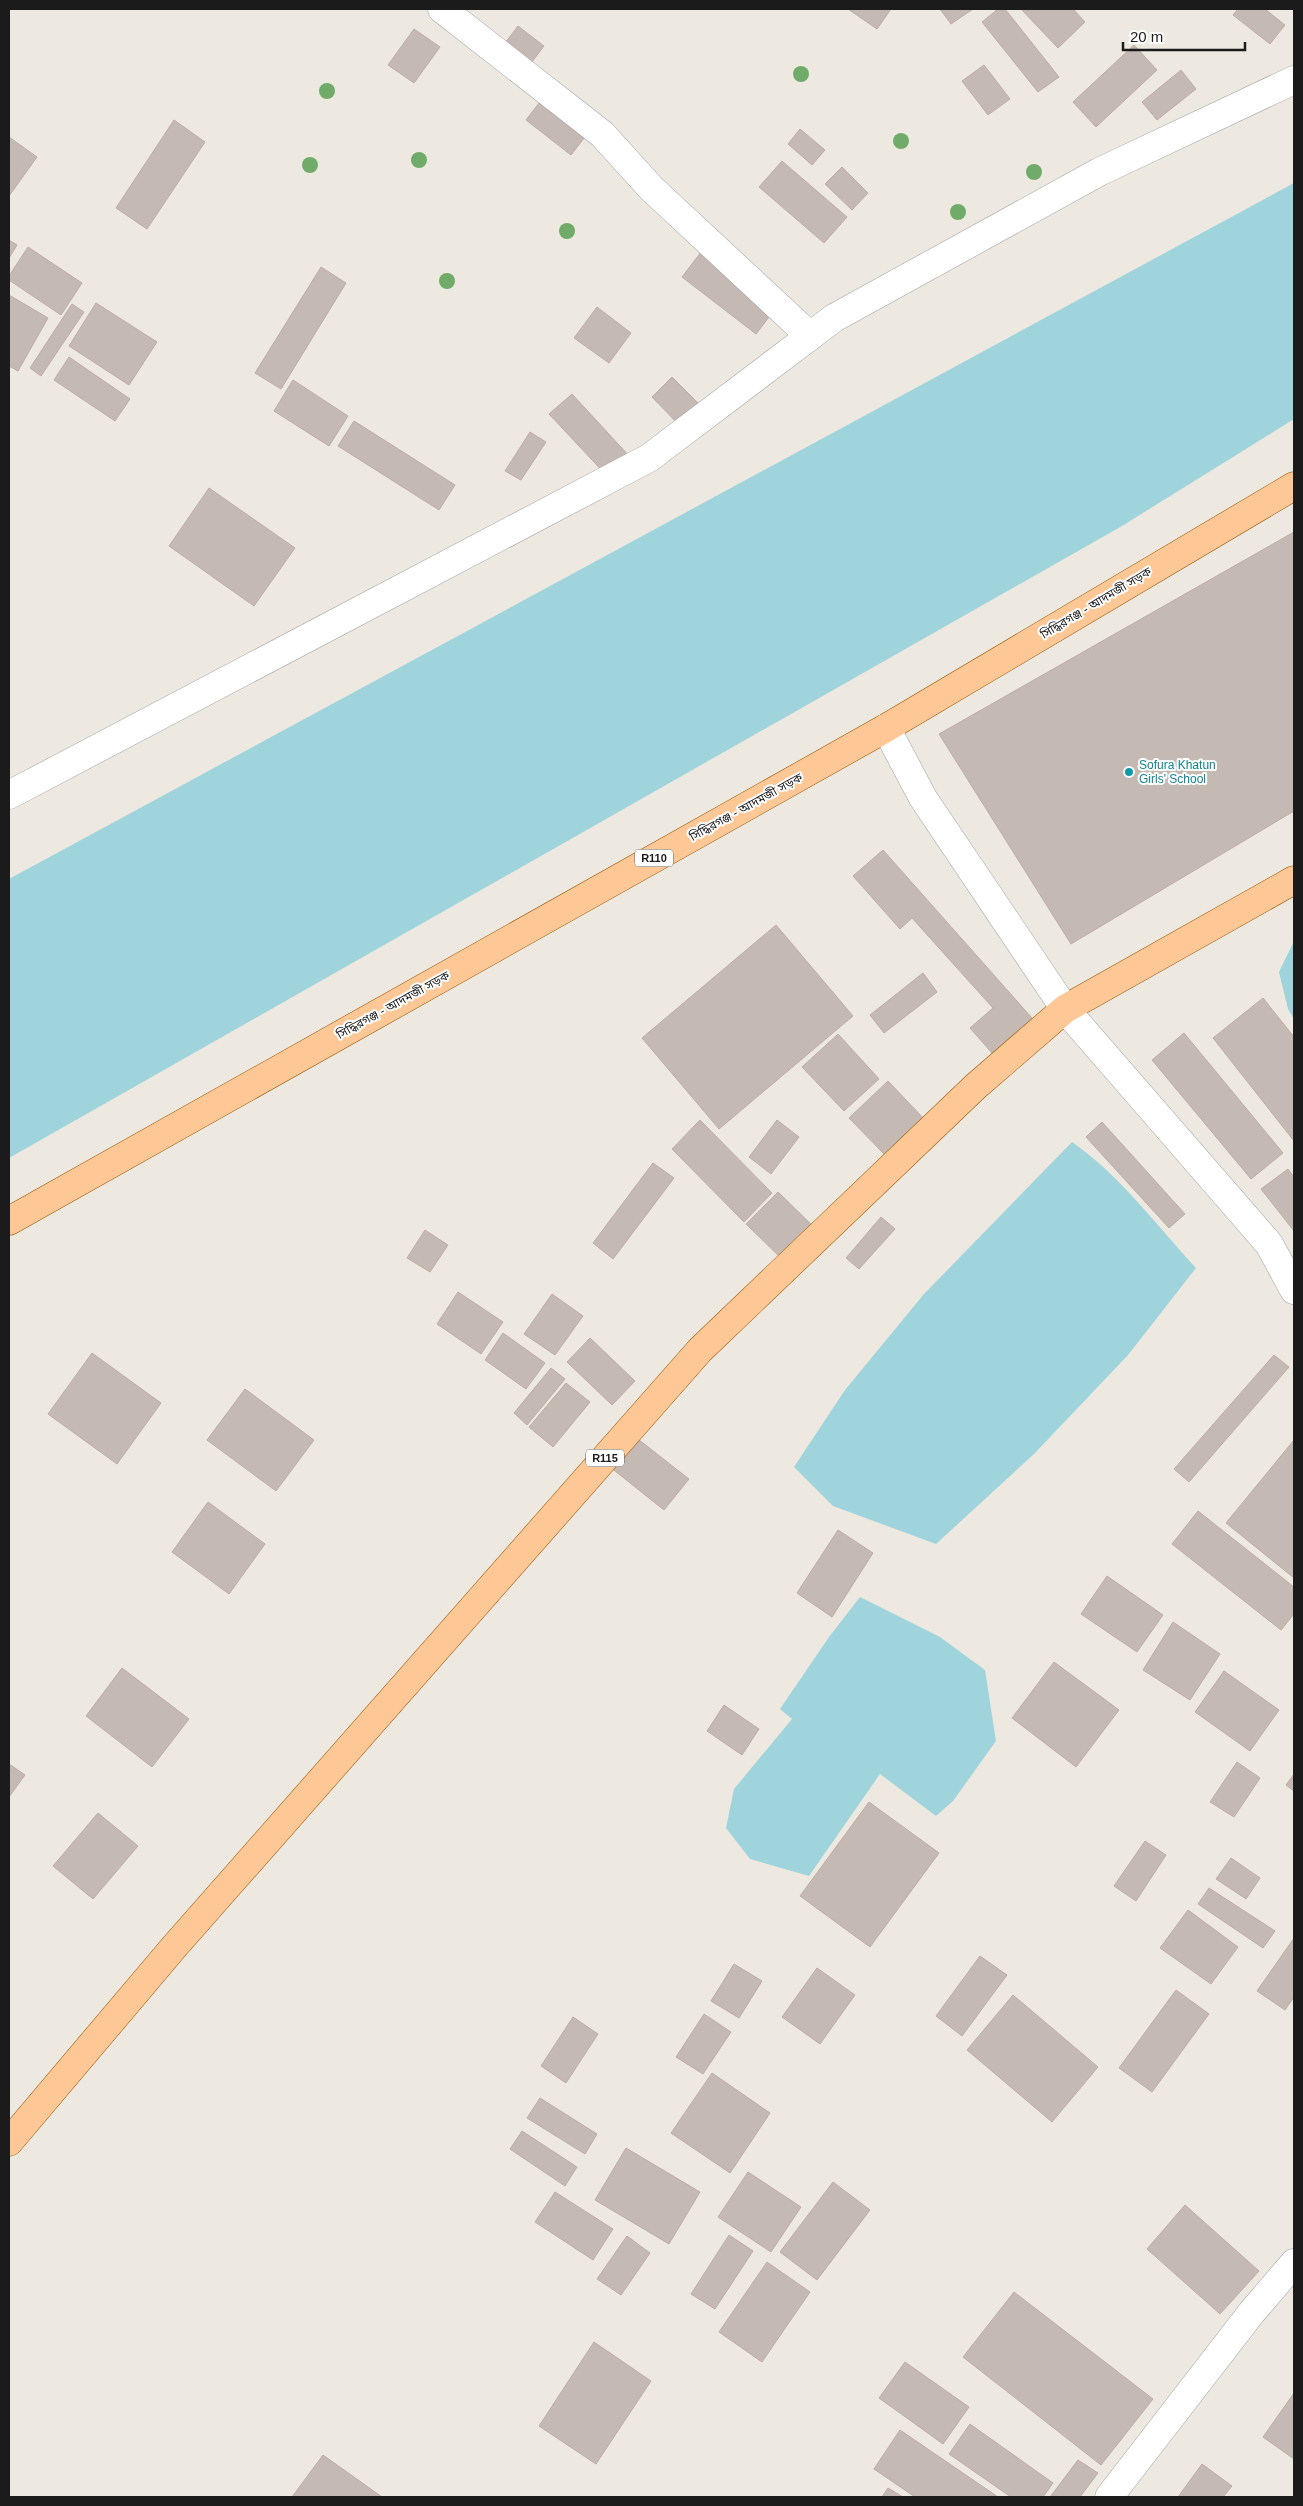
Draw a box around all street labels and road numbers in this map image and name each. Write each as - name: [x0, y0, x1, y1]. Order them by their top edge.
- street label: সিদ্ধিরগঞ্জ - আদমজী সড়ক: [1037, 563, 1154, 642]
- street label: সিদ্ধিরগঞ্জ - আদমজী সড়ক: [686, 769, 805, 844]
- road number: R110: [635, 850, 673, 866]
- street label: সিদ্ধিরগঞ্জ - আদমজী সড়ক: [333, 967, 452, 1042]
- road number: R115: [586, 1450, 624, 1466]

